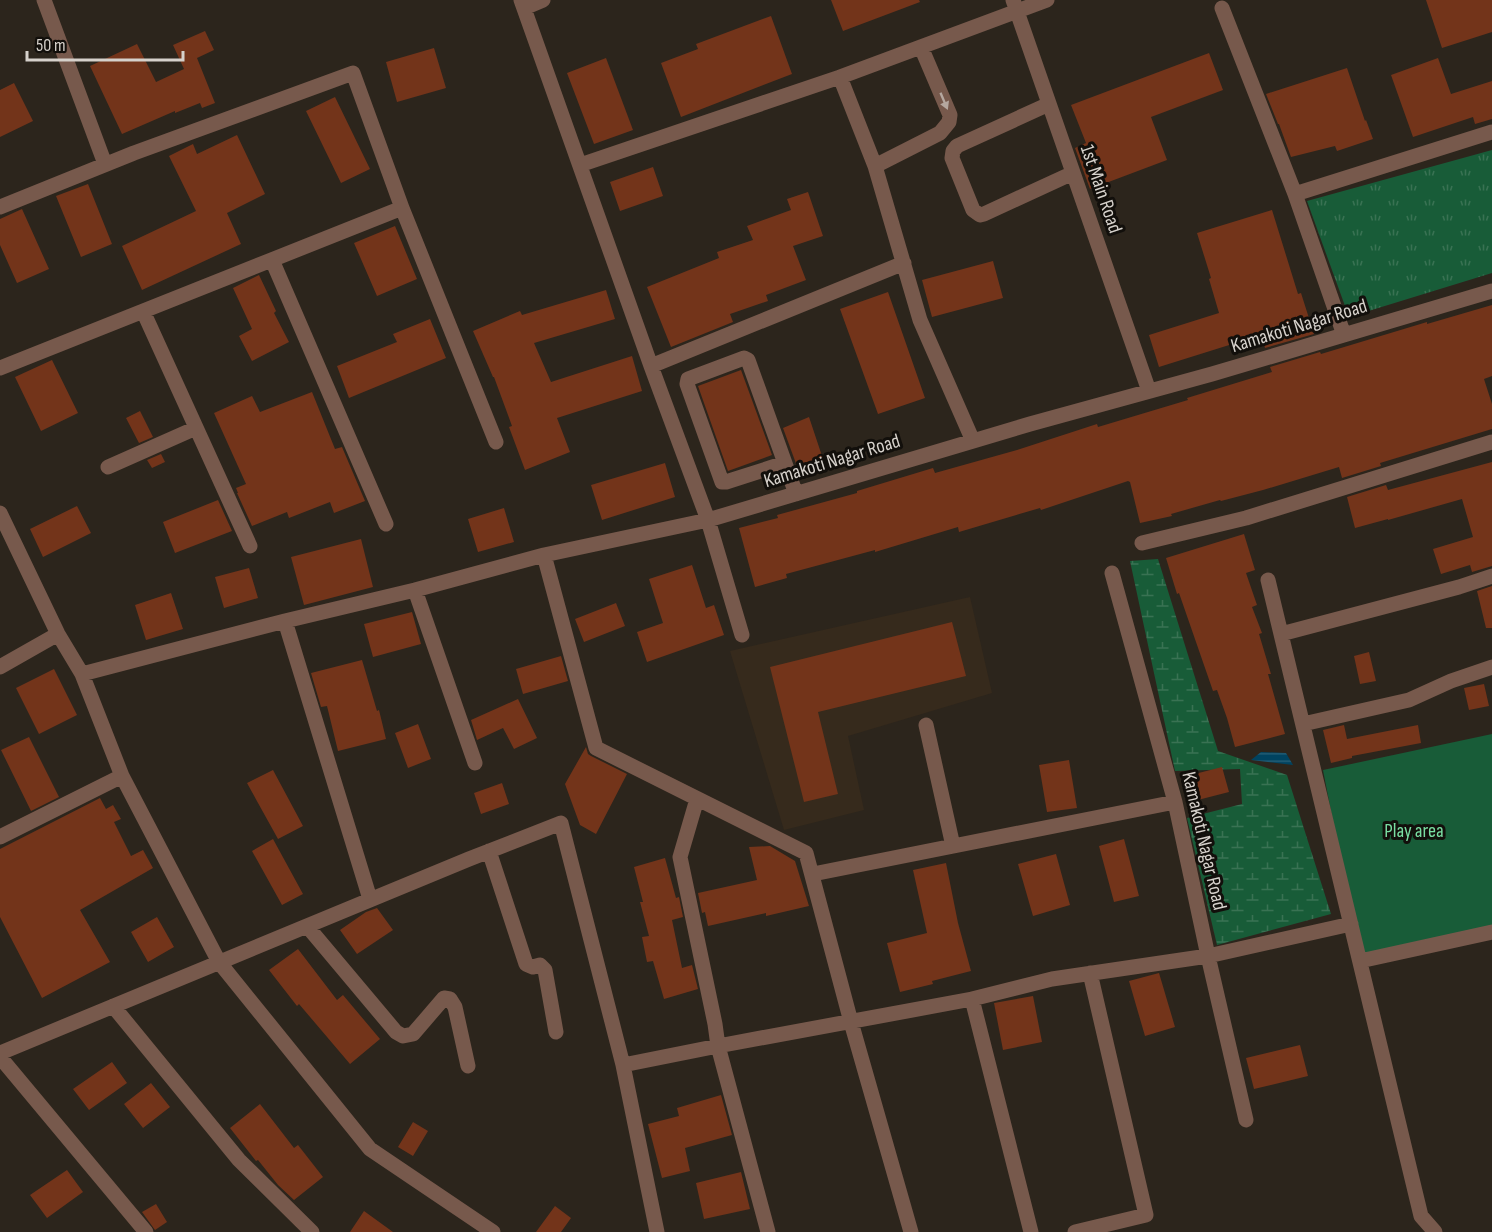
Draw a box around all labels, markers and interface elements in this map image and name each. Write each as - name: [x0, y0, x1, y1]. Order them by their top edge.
- scale bar: [27, 24, 183, 62]
- text: 50 m: [36, 35, 66, 56]
- one-way arrow: [939, 92, 949, 110]
- street label: 1st Main Road: [1075, 142, 1127, 236]
- street label: Kamakoti Nagar Road: [1228, 294, 1370, 358]
- street label: Kamakoti Nagar Road: [761, 429, 903, 493]
- street label: Kamakoti Nagar Road: [1176, 769, 1232, 913]
- park label: Play area: [1384, 819, 1444, 843]

